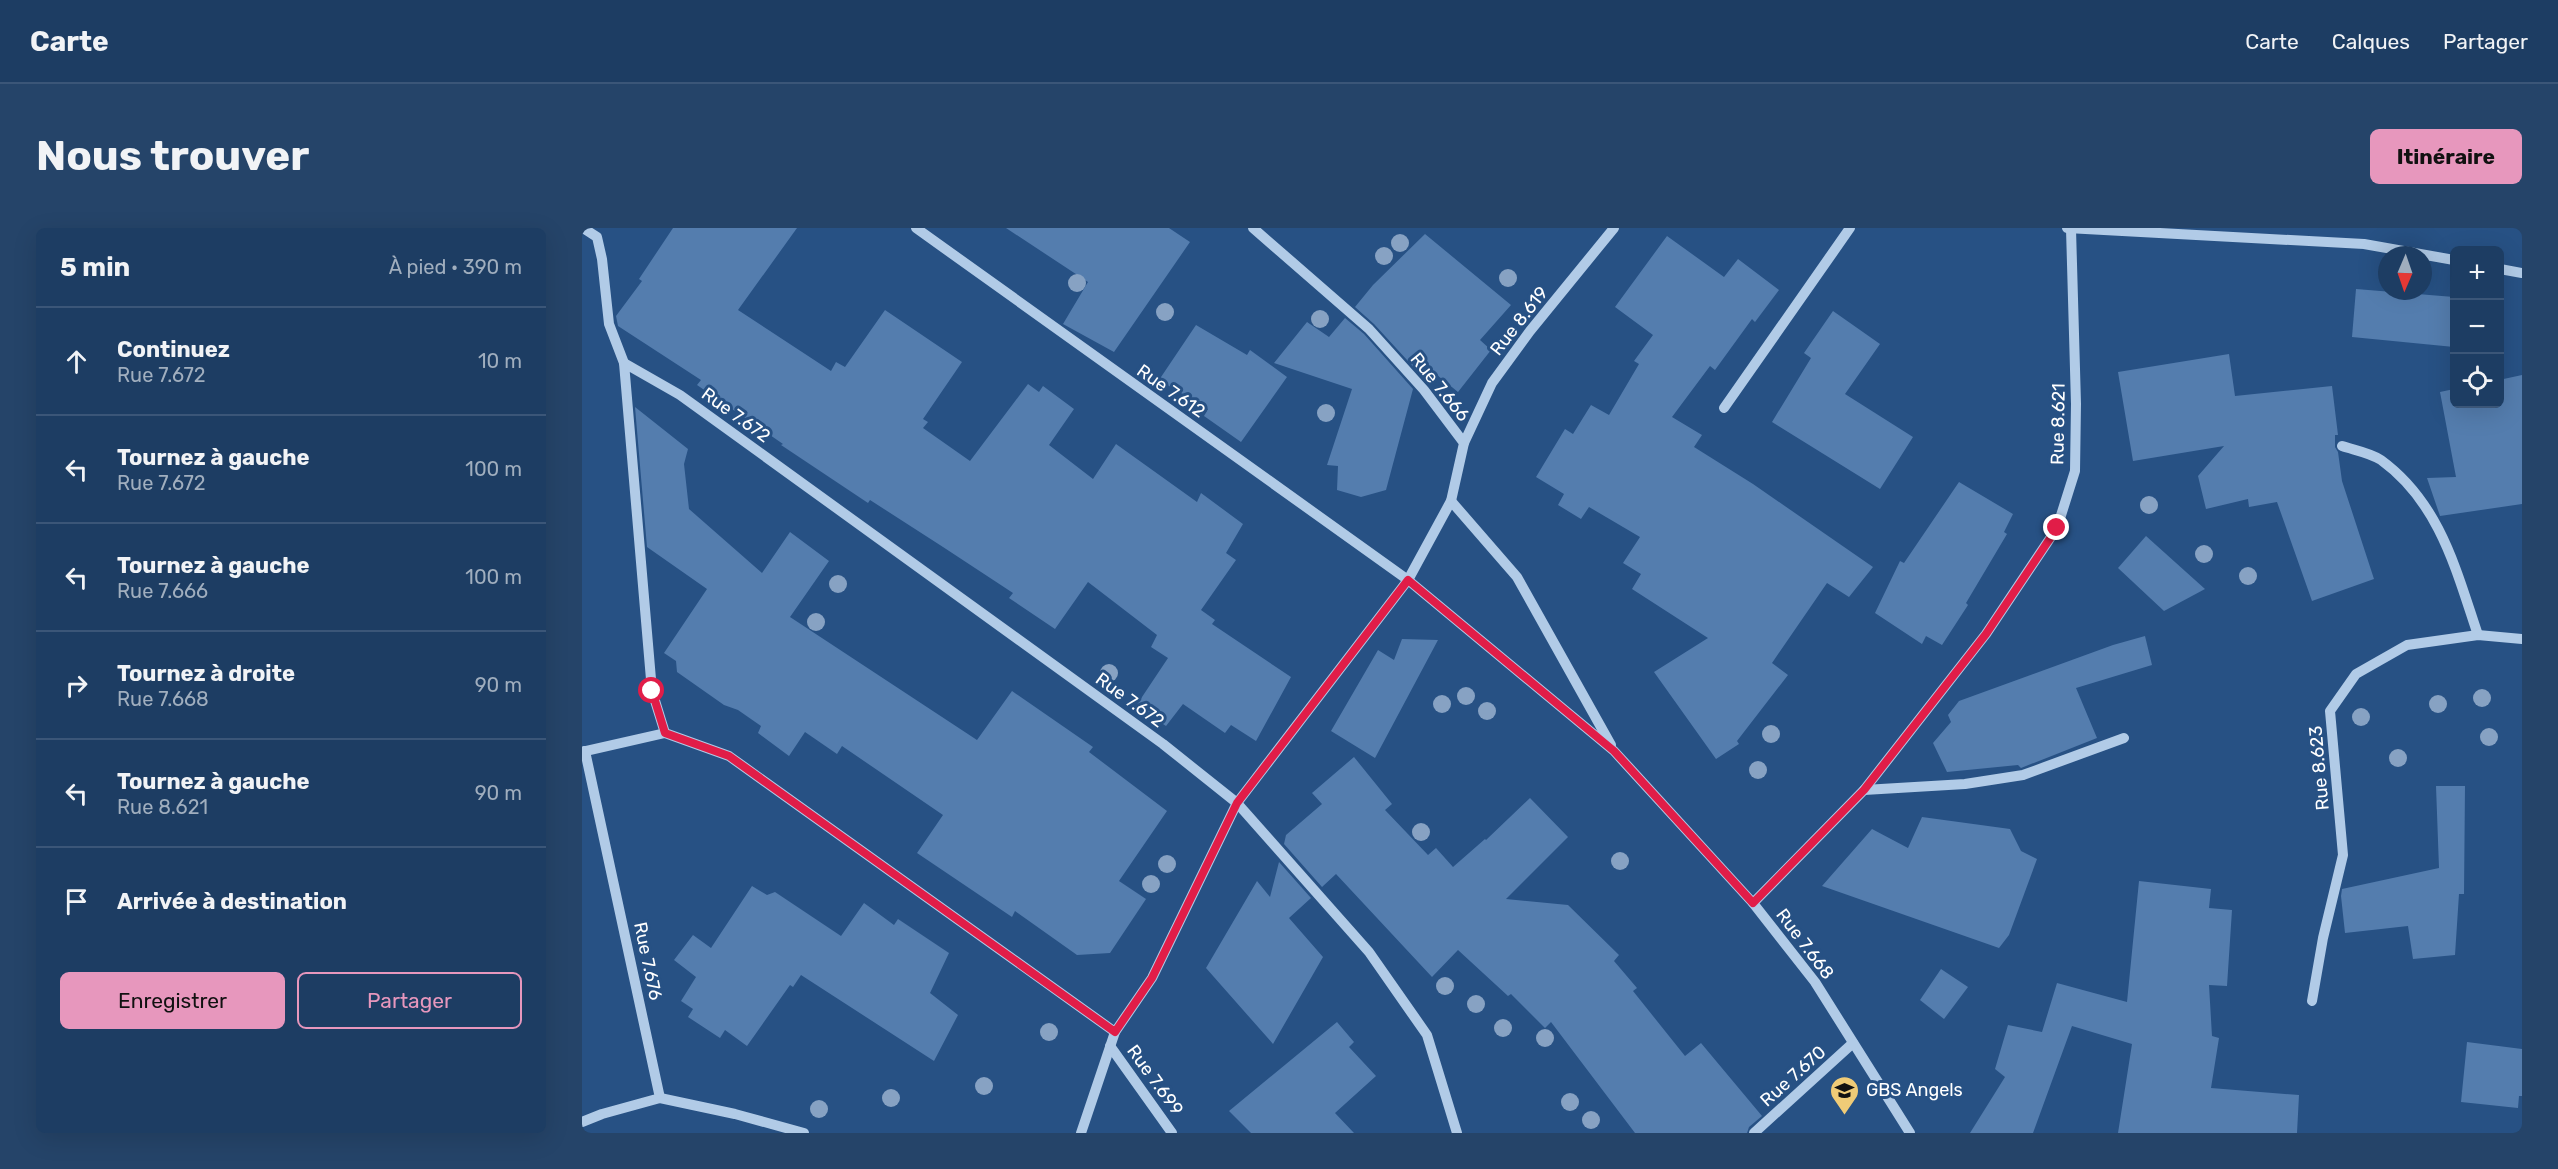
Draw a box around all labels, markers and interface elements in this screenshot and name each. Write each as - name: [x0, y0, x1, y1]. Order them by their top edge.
- text: Carte: [30, 25, 109, 58]
- text: Carte: [2245, 29, 2299, 54]
- text: Calques: [2332, 29, 2410, 54]
- text: Partager: [2443, 29, 2528, 54]
- button: Itinéraire: [2370, 129, 2522, 184]
- text: Nous trouver: [36, 131, 309, 181]
- north arrow: [2378, 246, 2432, 300]
- map controls: [2450, 246, 2504, 408]
- button: +: [2450, 246, 2504, 300]
- text: 5 min: [60, 252, 130, 283]
- text: À pied · 390 m: [389, 255, 522, 279]
- street label: Rue 8.619: [1485, 282, 1553, 360]
- button: −: [2450, 300, 2504, 354]
- text: Continuez: [117, 336, 230, 363]
- icon: ahead: [60, 345, 93, 378]
- street label: Rue 7.666: [1406, 348, 1474, 426]
- text: 10 m: [478, 349, 522, 373]
- button: locate: [2450, 354, 2504, 408]
- street label: Rue 7.612: [1133, 360, 1209, 422]
- text: Rue 7.672: [117, 363, 205, 387]
- street label: Rue 7.672: [697, 383, 775, 447]
- street label: Rue 8.621: [2046, 383, 2070, 465]
- text: Tournez à gauche: [117, 444, 310, 471]
- icon: left: [60, 453, 93, 486]
- text: 100 m: [465, 457, 522, 481]
- text: Rue 7.672: [117, 471, 205, 495]
- route end: [2043, 514, 2069, 540]
- text: Tournez à gauche: [117, 552, 310, 579]
- icon: left: [60, 561, 93, 594]
- text: 100 m: [465, 565, 522, 589]
- text: Rue 7.666: [117, 579, 208, 603]
- text: Tournez à droite: [117, 660, 295, 687]
- street label: Rue 7.672: [1091, 668, 1169, 732]
- icon: right: [60, 669, 93, 702]
- text: 90 m: [475, 673, 522, 697]
- route start: [638, 677, 664, 703]
- text: Rue 7.668: [117, 687, 209, 711]
- street label: Rue 8.623: [2304, 725, 2334, 811]
- text: Tournez à gauche: [117, 768, 310, 795]
- icon: left: [60, 777, 93, 810]
- text: 90 m: [475, 781, 522, 805]
- text: Rue 8.621: [117, 795, 208, 819]
- icon: arrive: [60, 885, 93, 918]
- text: Arrivée à destination: [117, 888, 347, 915]
- street label: Rue 7.668: [1771, 904, 1839, 984]
- street label: Rue 7.676: [629, 920, 667, 1002]
- button: Enregistrer: [60, 972, 285, 1029]
- button: Partager: [297, 972, 522, 1029]
- street label: Rue 7.699: [1122, 1040, 1188, 1120]
- street label: Rue 7.670: [1756, 1041, 1830, 1111]
- school or university icon: GBS Angels: [1829, 1074, 1861, 1116]
- place label: GBS Angels: [1866, 1079, 1963, 1101]

